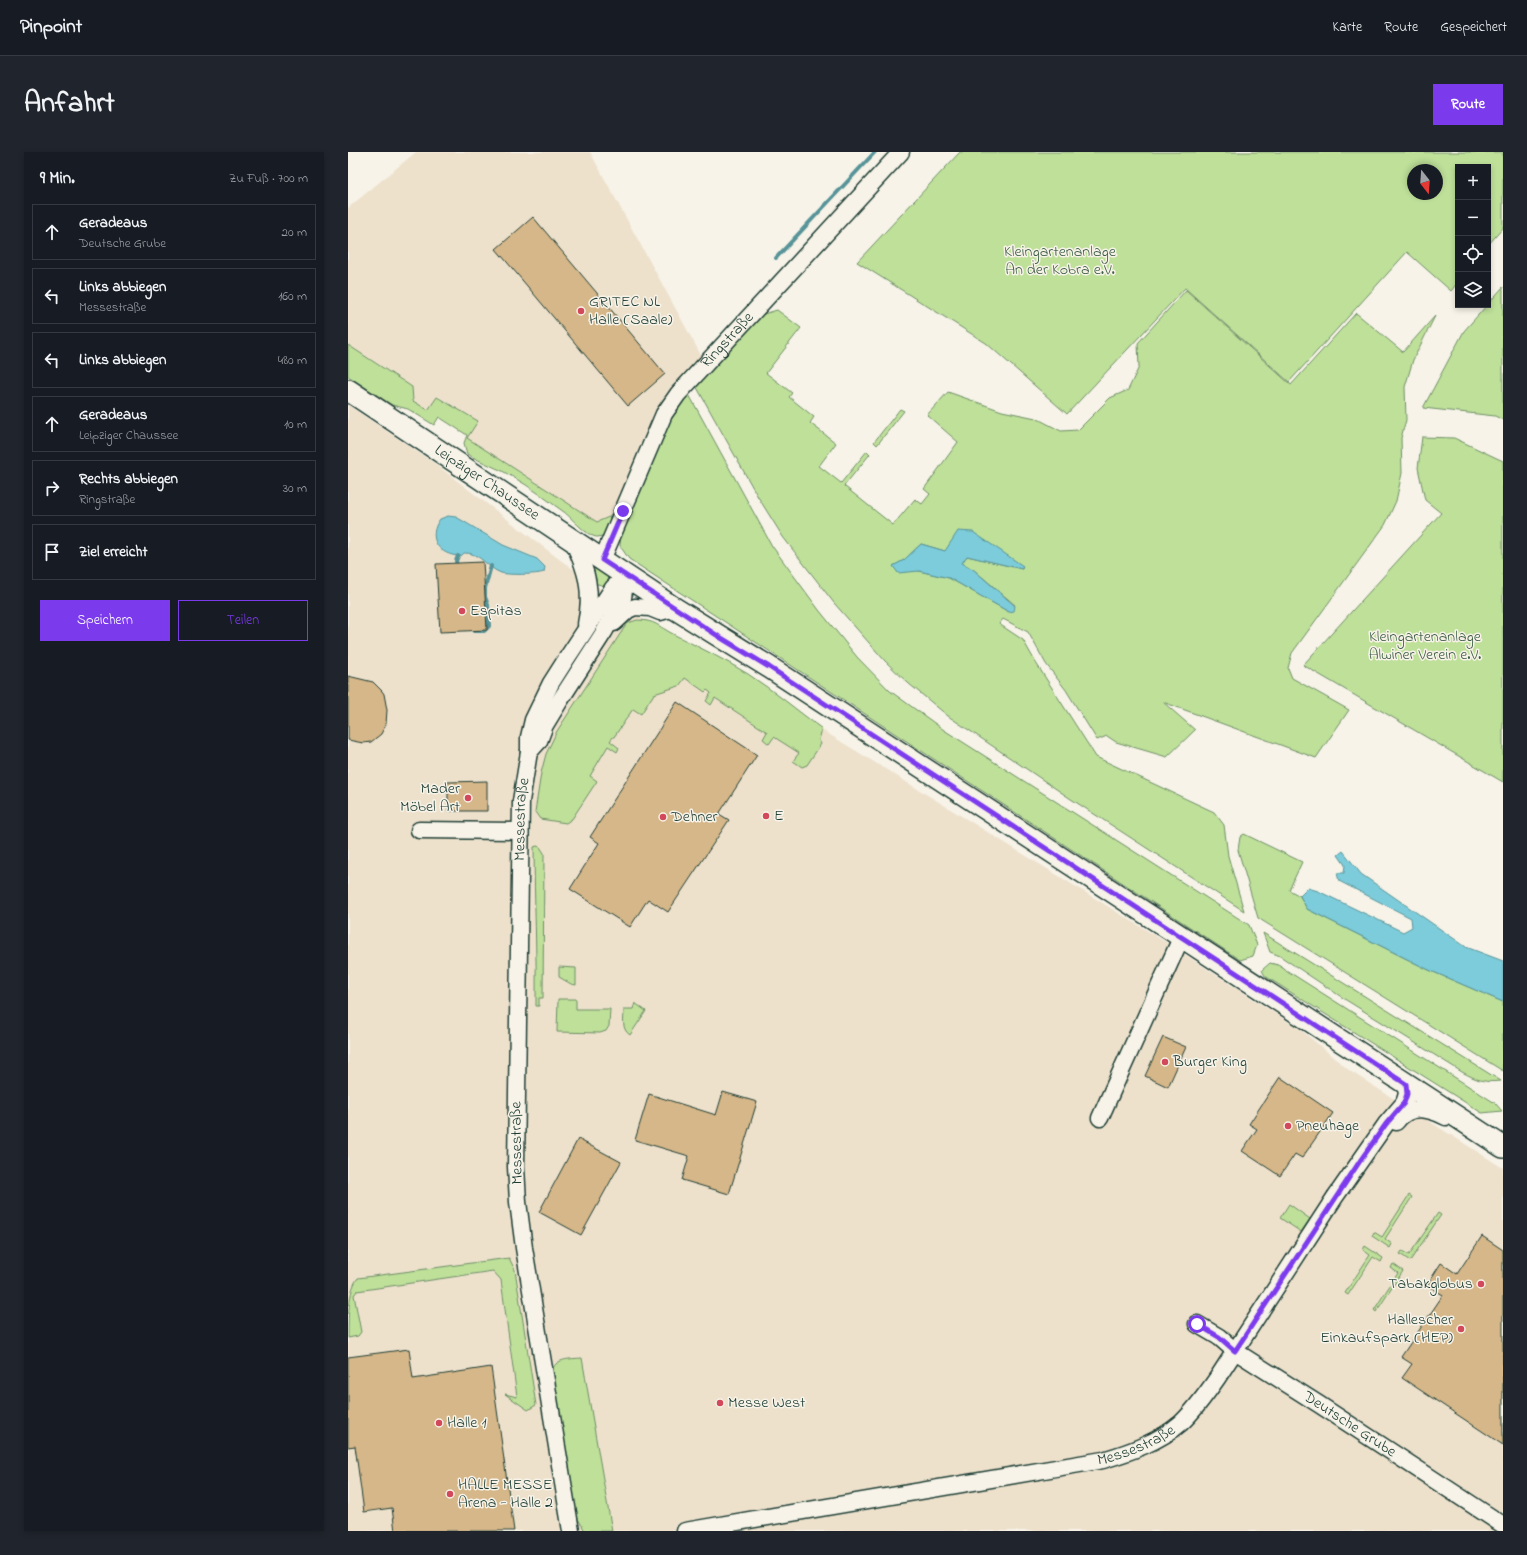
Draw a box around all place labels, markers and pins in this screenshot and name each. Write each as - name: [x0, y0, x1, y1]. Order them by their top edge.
- place label: GRITEC NL Halle (Saale): [589, 290, 673, 332]
- marker: GRITEC NL Halle (Saale): [576, 306, 586, 316]
- place label: Espitas: [470, 599, 522, 623]
- marker: Espitas: [457, 606, 467, 616]
- place label: Mader Möbel Art: [400, 777, 461, 819]
- marker: Mader Möbel Art: [463, 793, 473, 803]
- place label: E: [774, 804, 784, 828]
- place label: Dehner: [670, 805, 718, 829]
- marker: E: [761, 811, 771, 821]
- marker: Dehner: [658, 812, 668, 822]
- place label: Burger King: [1172, 1050, 1247, 1074]
- marker: Burger King: [1160, 1057, 1170, 1067]
- place label: Pneuhage: [1296, 1114, 1360, 1138]
- marker: Pneuhage: [1283, 1121, 1293, 1131]
- place label: Tabakglobus: [1388, 1272, 1473, 1296]
- marker: Tabakglobus: [1476, 1279, 1486, 1289]
- place label: Hallescher Einkaufspark (HEP): [1320, 1308, 1453, 1350]
- marker: Hallescher Einkaufspark (HEP): [1456, 1324, 1466, 1334]
- place label: Messe West: [728, 1391, 806, 1415]
- marker: Messe West: [715, 1398, 725, 1408]
- place label: Halle 1: [447, 1411, 487, 1435]
- marker: Halle 1: [434, 1418, 444, 1428]
- place label: HALLE MESSE Arena - Halle 2: [458, 1473, 553, 1515]
- marker: HALLE MESSE Arena - Halle 2: [445, 1489, 455, 1499]

